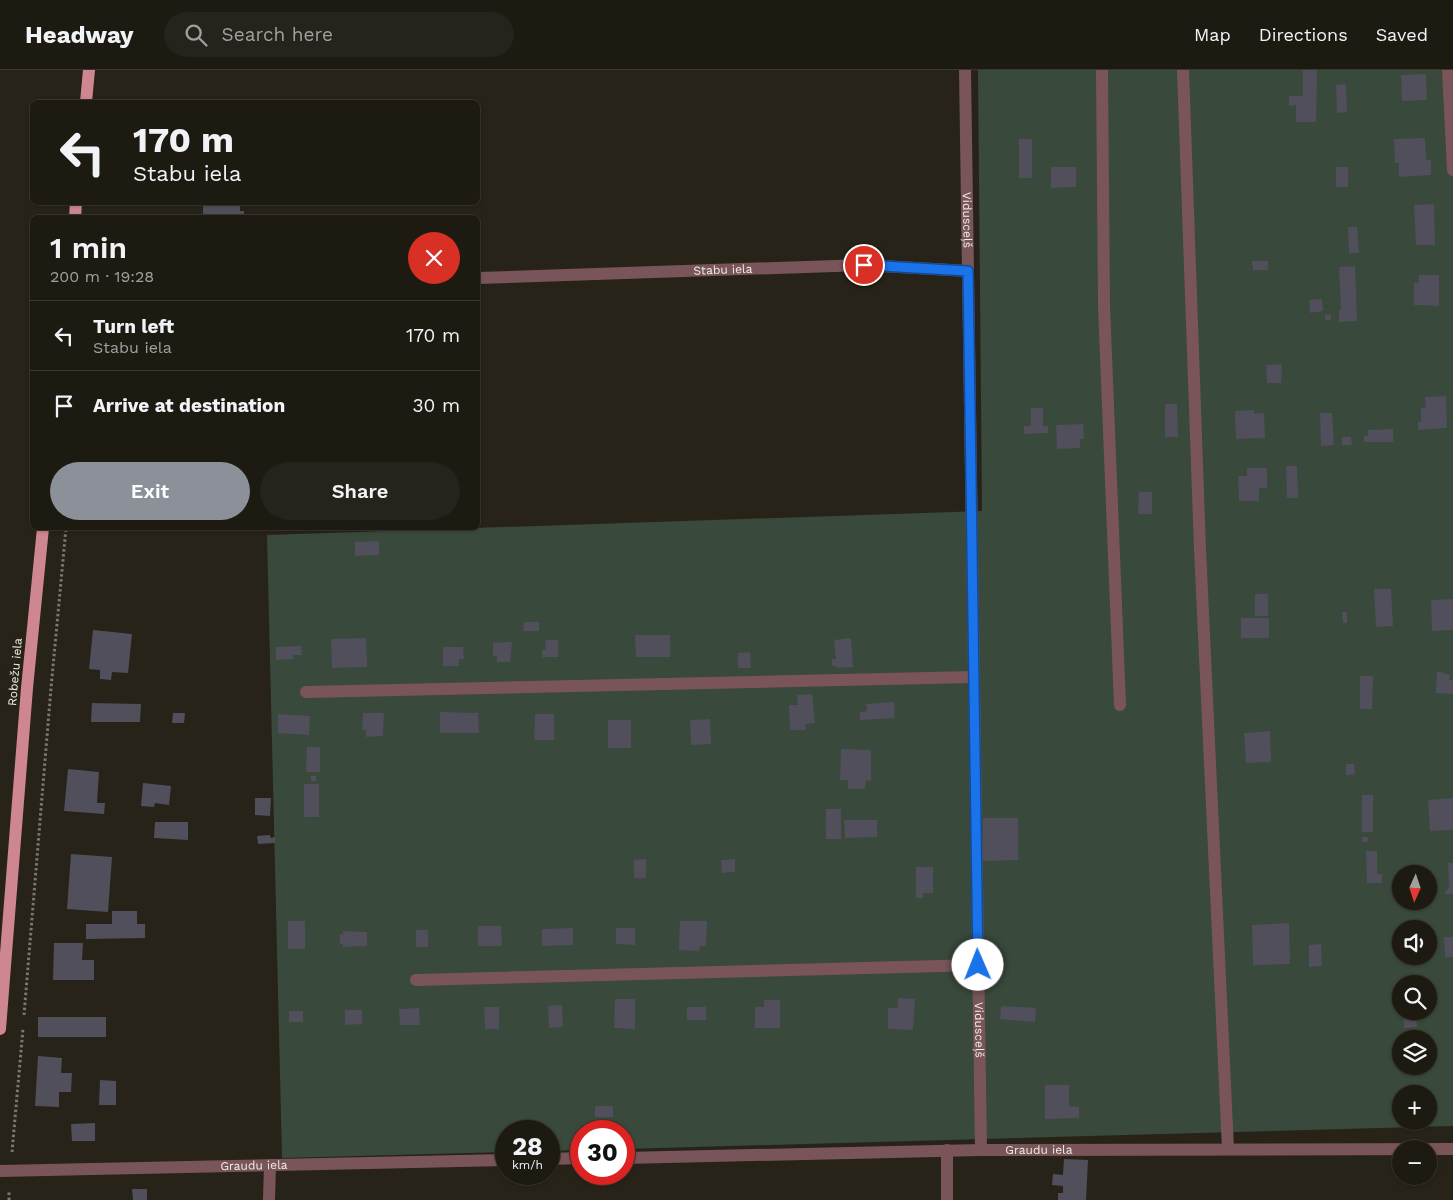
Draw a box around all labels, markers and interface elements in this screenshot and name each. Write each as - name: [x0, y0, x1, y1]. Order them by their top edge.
- search box: [164, 12, 514, 57]
- text: Headway: [25, 21, 134, 49]
- icon: search: [182, 21, 210, 49]
- text: Search here: [222, 23, 333, 46]
- text: Map: [1194, 24, 1231, 45]
- text: Directions: [1259, 24, 1348, 45]
- text: Saved: [1376, 24, 1428, 45]
- text: 170 m: [133, 119, 234, 161]
- icon: left: [50, 120, 115, 185]
- text: Stabu iela: [133, 161, 241, 186]
- street label: Vidusceļš: [960, 192, 975, 248]
- text: 1 min: [50, 230, 127, 265]
- button: close: [408, 232, 460, 284]
- pin: [843, 244, 885, 286]
- icon: arrive: [850, 251, 878, 279]
- street label: Stabu iela: [693, 262, 753, 278]
- text: 200 m · 19:28: [50, 267, 154, 286]
- text: Turn left: [93, 315, 174, 338]
- icon: left: [50, 322, 78, 350]
- text: 170 m: [406, 324, 460, 347]
- text: Stabu iela: [93, 338, 172, 357]
- icon: arrive: [50, 392, 78, 420]
- text: Arrive at destination: [93, 394, 285, 417]
- text: 30 m: [413, 394, 460, 417]
- button: Exit: [50, 462, 250, 520]
- button: Share: [260, 462, 460, 520]
- street label: Robežu iela: [5, 637, 25, 706]
- north arrow: [1392, 865, 1438, 910]
- map controls: [1392, 865, 1437, 1185]
- button: sound: [1392, 920, 1437, 965]
- position arrow: [951, 938, 1003, 990]
- button: search: [1392, 975, 1437, 1020]
- street label: Vidusceļš: [972, 1002, 987, 1058]
- button: layers: [1392, 1030, 1437, 1075]
- button: +: [1392, 1085, 1437, 1130]
- speed limit sign: 30: [570, 1120, 635, 1185]
- text: 28: [512, 1132, 543, 1161]
- button: −: [1392, 1140, 1437, 1185]
- street label: Graudu iela: [1005, 1143, 1073, 1157]
- street label: Graudu iela: [220, 1158, 288, 1173]
- text: km/h: [512, 1158, 543, 1172]

